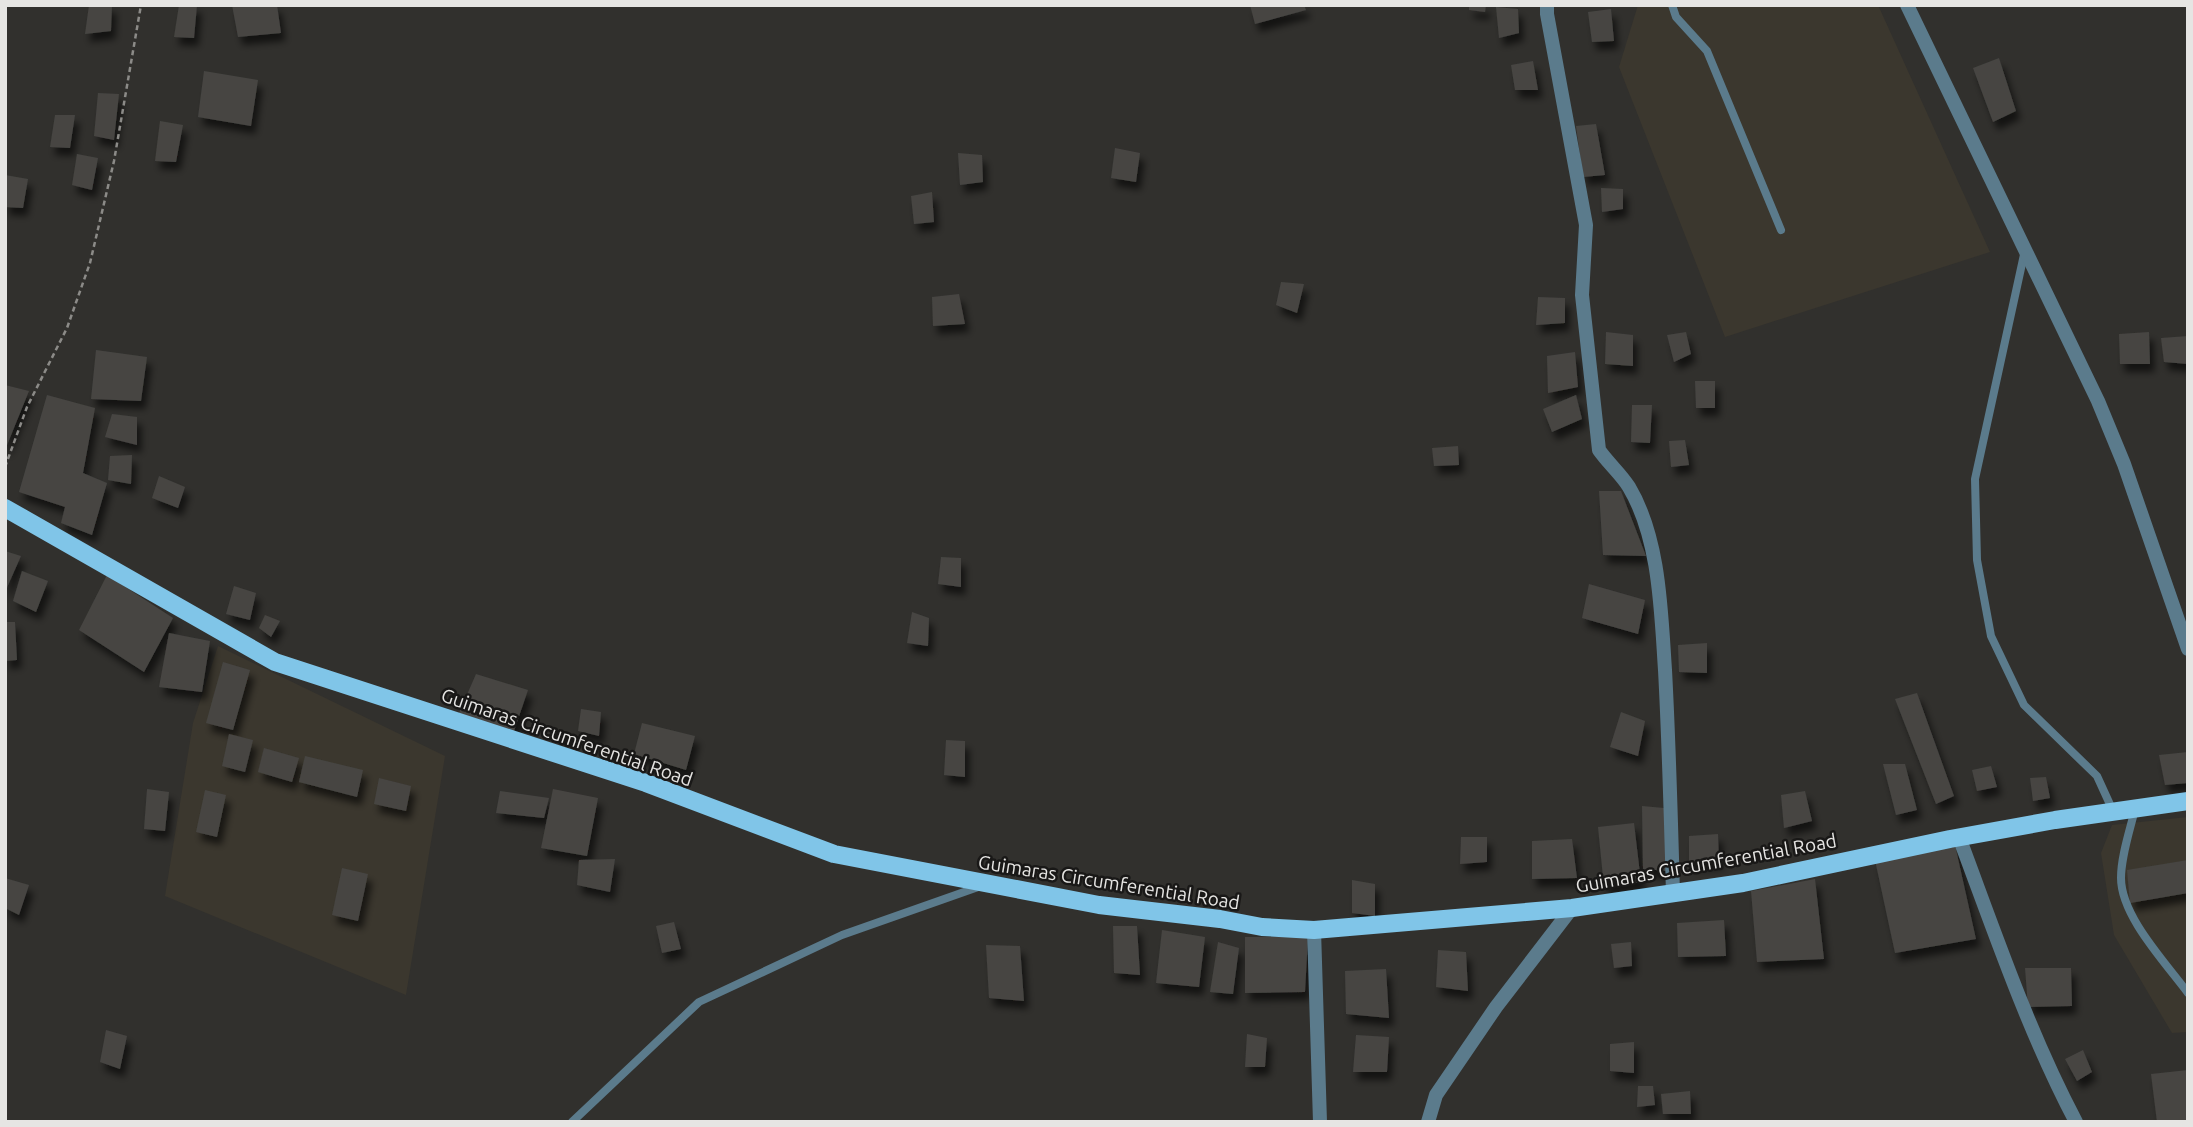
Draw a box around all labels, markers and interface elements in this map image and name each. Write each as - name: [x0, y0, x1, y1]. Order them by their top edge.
- street label: Guimaras Circumferential Road: [438, 684, 696, 790]
- street label: Guimaras Circumferential Road: [1574, 829, 1838, 897]
- street label: Guimaras Circumferential Road: [977, 850, 1241, 914]

